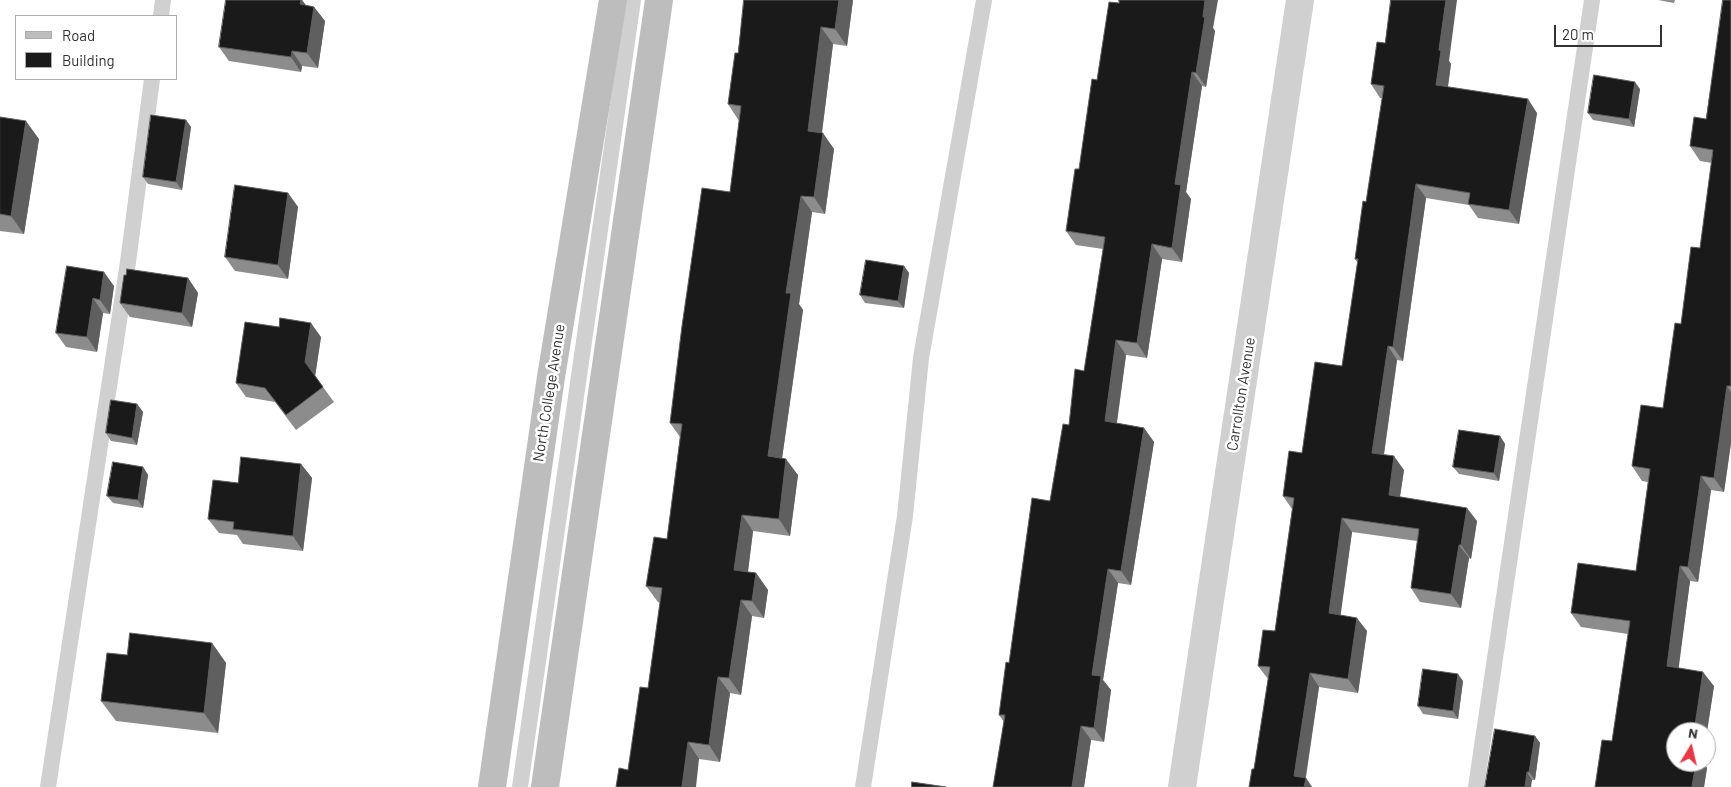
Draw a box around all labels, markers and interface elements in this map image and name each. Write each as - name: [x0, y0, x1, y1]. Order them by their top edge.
- legend: [15, 15, 178, 80]
- scale bar: [1556, 15, 1664, 47]
- text: 20 m: [1562, 25, 1594, 43]
- text: Road: [62, 26, 95, 44]
- text: Building: [62, 51, 115, 69]
- street label: North College Avenue: [529, 323, 569, 463]
- street label: Carrollton Avenue: [1223, 336, 1259, 452]
- north arrow: [1666, 722, 1716, 772]
- text: N: [1687, 724, 1699, 742]

